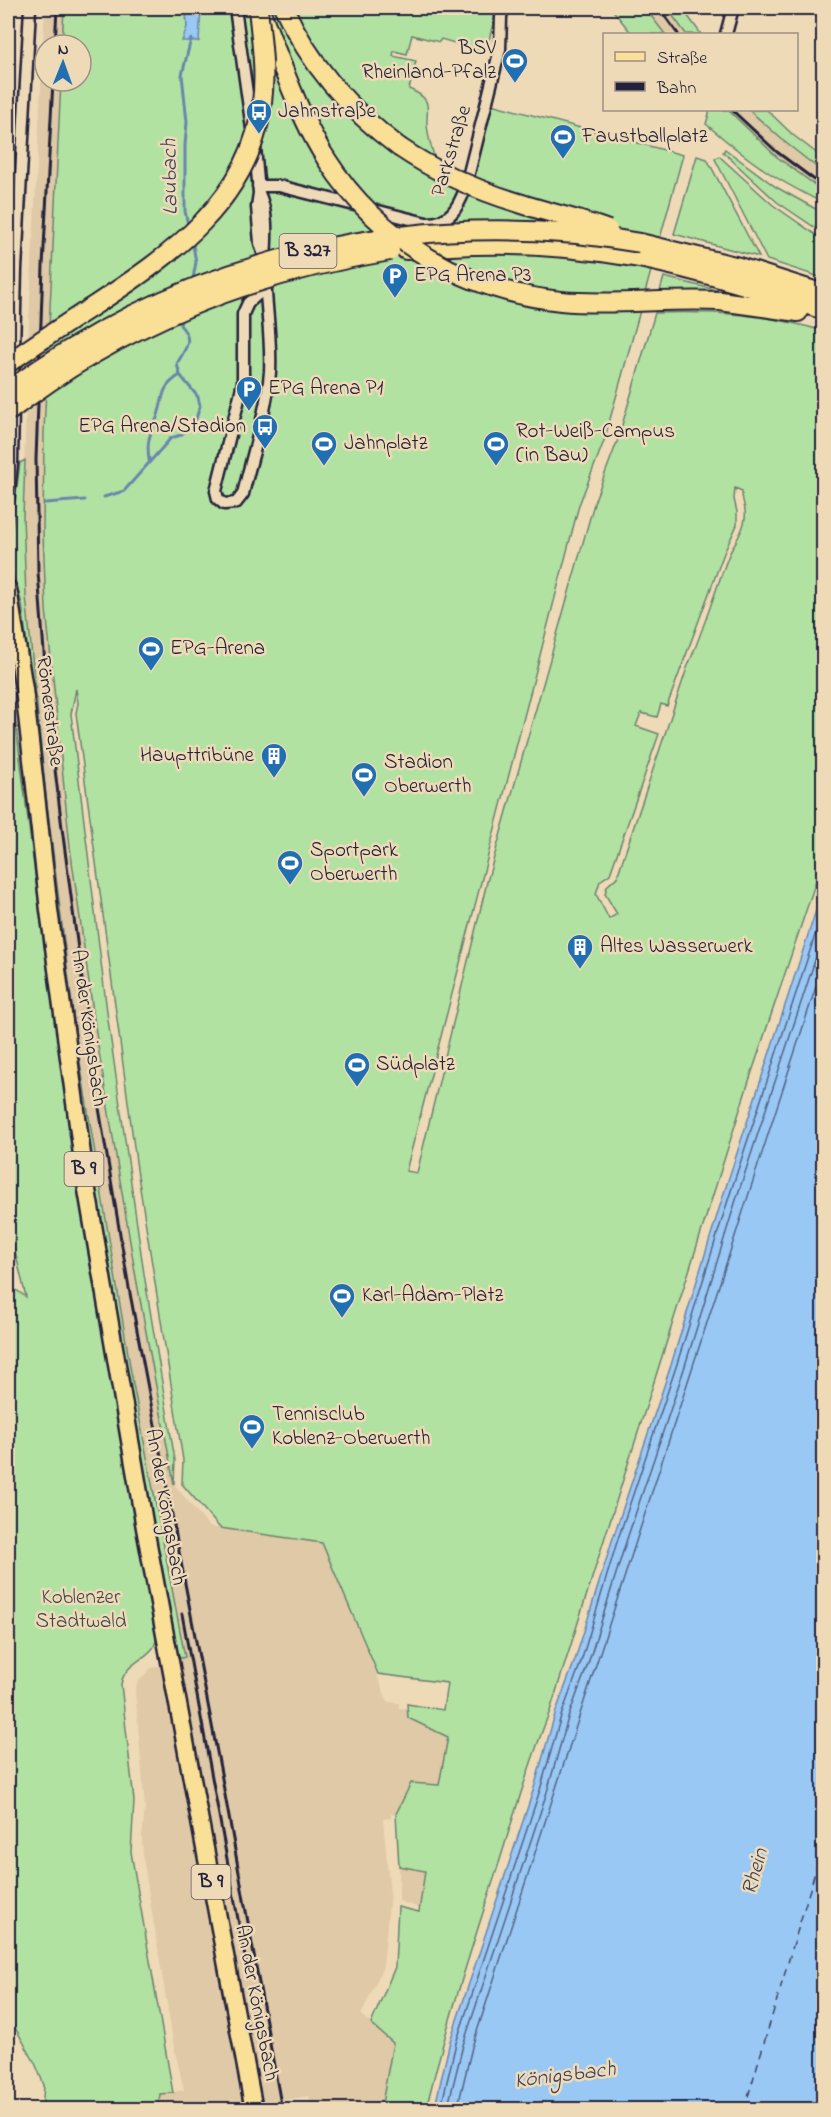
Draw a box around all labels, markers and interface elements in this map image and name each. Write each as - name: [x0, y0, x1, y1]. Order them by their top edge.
- north arrow: [33, 33, 93, 93]
- legend: [603, 33, 798, 111]
- place label: BSV Rheinland-Pfalz: [362, 34, 496, 88]
- text: N: [58, 38, 69, 62]
- sports icon: BSV Rheinland-Pfalz: [500, 46, 530, 84]
- text: Straße: [657, 46, 708, 72]
- text: Bahn: [656, 76, 696, 102]
- bus stop icon: Jahnstraße: [244, 97, 274, 135]
- place label: Jahnstraße: [278, 97, 376, 127]
- street label: Parkstraße: [424, 101, 480, 200]
- sports icon: Faustballplatz: [548, 122, 578, 160]
- place label: Faustballplatz: [581, 122, 708, 152]
- water label: Laubach: [154, 138, 188, 215]
- road number: B 327: [280, 234, 336, 268]
- parking icon: EPG Arena P3: [380, 261, 410, 299]
- place label: EPG Arena P3: [414, 261, 531, 291]
- parking icon: EPG Arena P1: [234, 374, 264, 412]
- place label: EPG Arena P1: [268, 374, 384, 404]
- place label: EPG Arena/Stadion: [78, 412, 246, 442]
- bus stop icon: EPG Arena/Stadion: [250, 412, 280, 450]
- place label: Rot-Weiß-Campus (in Bau): [516, 417, 675, 471]
- sports icon: Jahnplatz: [309, 429, 339, 467]
- place label: Jahnplatz: [344, 429, 428, 459]
- sports icon: Rot-Weiß-Campus (in Bau): [481, 429, 511, 467]
- sports icon: EPG-Arena: [136, 634, 166, 672]
- place label: EPG-Arena: [170, 634, 265, 664]
- street label: Römerstraße: [27, 654, 71, 768]
- place label: Haupttribüne: [140, 741, 255, 771]
- building icon: Haupttribüne: [259, 741, 289, 779]
- place label: Stadion Oberwerth: [384, 748, 472, 802]
- sports icon: Stadion Oberwerth: [349, 760, 379, 798]
- place label: Sportpark Oberwerth: [310, 836, 399, 890]
- sports icon: Sportpark Oberwerth: [275, 848, 305, 886]
- building icon: Altes Wasserwerk: [565, 932, 595, 970]
- place label: Altes Wasserwerk: [600, 932, 753, 962]
- street label: An der Königsbach: [60, 947, 114, 1109]
- sports icon: Südplatz: [342, 1050, 372, 1088]
- place label: Südplatz: [376, 1050, 455, 1080]
- road number: B 9: [64, 1152, 104, 1186]
- sports icon: Karl-Adam-Platz: [327, 1281, 357, 1319]
- place label: Karl-Adam-Platz: [362, 1281, 504, 1311]
- place label: Tennisclub Koblenz-Oberwerth: [272, 1400, 430, 1454]
- sports icon: Tennisclub Koblenz-Oberwerth: [237, 1412, 267, 1450]
- street label: An der Königsbach: [134, 1426, 194, 1588]
- park label: Koblenzer Stadtwald: [35, 1583, 127, 1637]
- water label: Rhein: [734, 1844, 778, 1899]
- road number: B 9: [192, 1865, 230, 1899]
- street label: An der Königsbach: [224, 1922, 286, 2084]
- water label: Königsbach: [513, 2054, 618, 2098]

